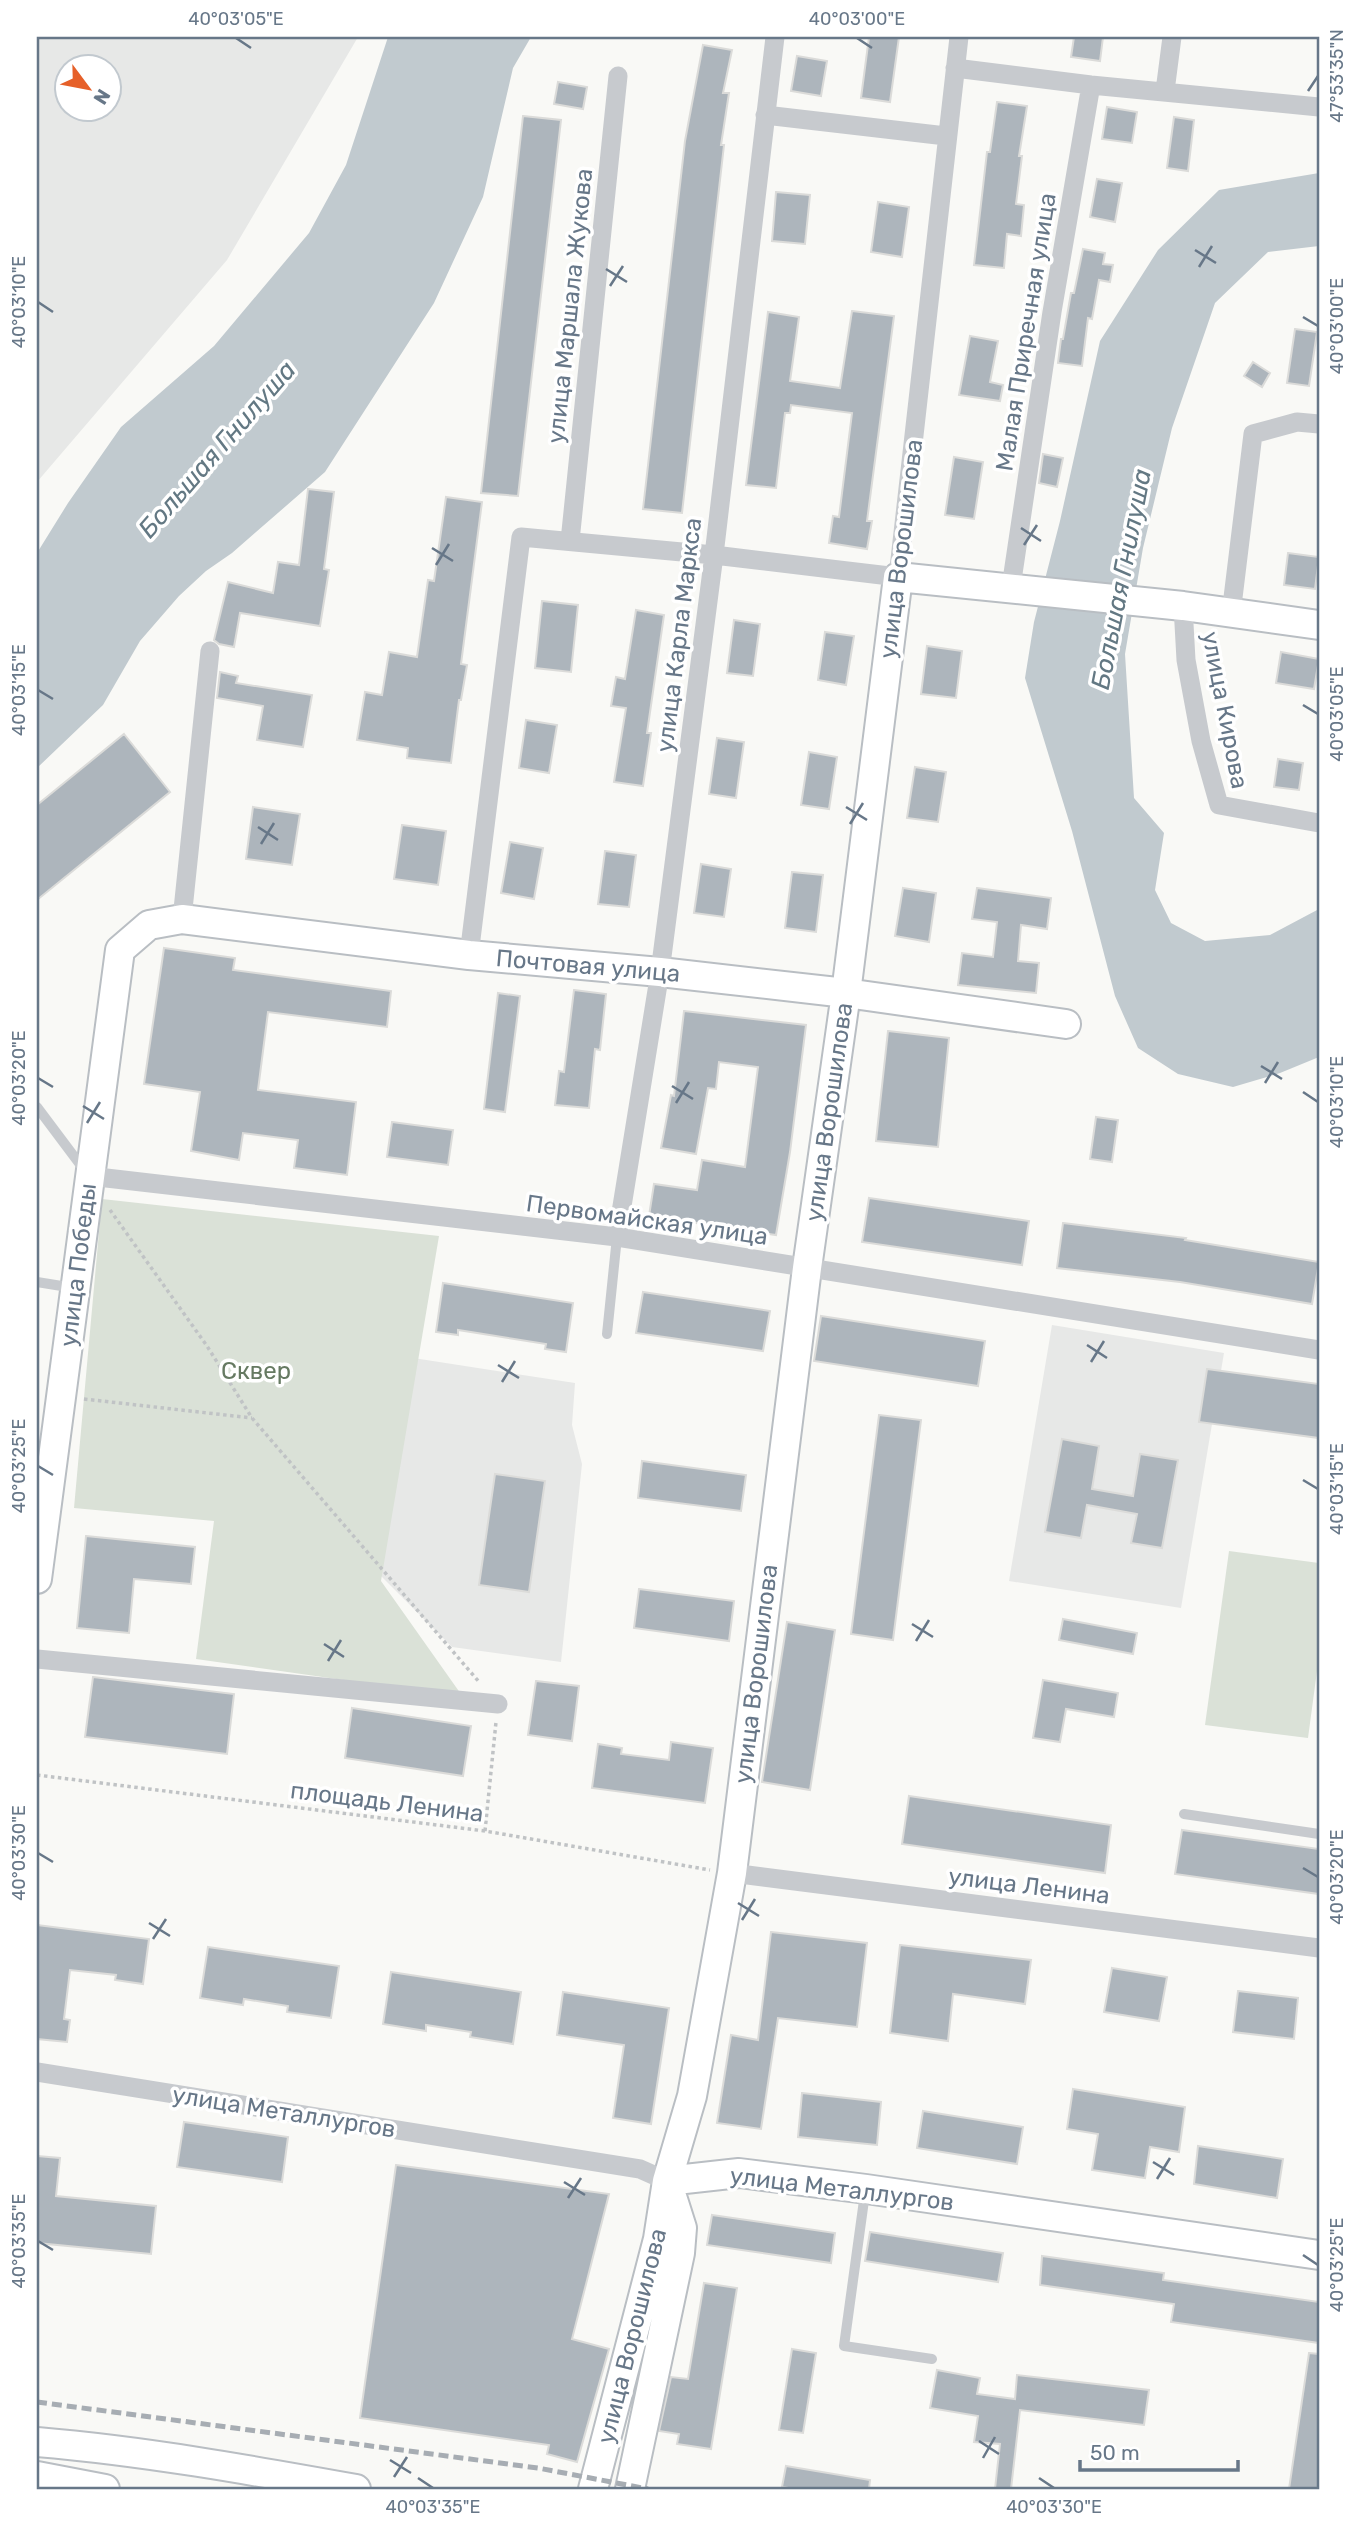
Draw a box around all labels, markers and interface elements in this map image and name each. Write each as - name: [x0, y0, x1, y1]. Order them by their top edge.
- text: 40°03'05"E: [188, 8, 284, 30]
- text: 40°03'00"E: [809, 8, 905, 30]
- text: 47°53'35"N: [1326, 29, 1348, 123]
- north arrow: [52, 52, 122, 122]
- text: N: [89, 85, 115, 109]
- street label: улица Маршала Жукова: [542, 167, 598, 445]
- street label: Малая Приречная улица: [990, 191, 1062, 473]
- text: 40°03'10"E: [8, 256, 30, 348]
- text: 40°03'00"E: [1326, 278, 1348, 374]
- water label: Большая Гнилуша: [132, 355, 303, 544]
- street label: улица Ворошилова: [874, 438, 928, 660]
- water label: Большая Гнилуша: [1085, 466, 1158, 692]
- street label: улица Карла Маркса: [651, 516, 707, 754]
- street label: улица Кирова: [1196, 629, 1254, 791]
- text: 40°03'15"E: [8, 644, 30, 736]
- text: 40°03'05"E: [1326, 666, 1348, 762]
- street label: Почтовая улица: [495, 944, 681, 988]
- street label: улица Ворошилова: [800, 1001, 858, 1223]
- text: 40°03'20"E: [8, 1030, 30, 1126]
- text: 40°03'10"E: [1326, 1056, 1348, 1148]
- street label: улица Победы: [54, 1182, 102, 1348]
- street label: Первомайская улица: [524, 1189, 770, 1251]
- park label: Сквер: [221, 1357, 291, 1385]
- text: 40°03'25"E: [8, 1419, 30, 1513]
- text: 40°03'15"E: [1326, 1443, 1348, 1535]
- street label: улица Ворошилова: [729, 1563, 783, 1785]
- street label: площадь Ленина: [289, 1776, 485, 1828]
- text: 40°03'30"E: [8, 1805, 30, 1901]
- text: 40°03'20"E: [1326, 1829, 1348, 1925]
- street label: улица Ленина: [947, 1862, 1111, 1910]
- street label: улица Металлургов: [170, 2081, 398, 2143]
- street label: улица Металлургов: [728, 2161, 956, 2217]
- text: 40°03'35"E: [8, 2194, 30, 2288]
- text: 40°03'25"E: [1326, 2218, 1348, 2312]
- street label: улица Ворошилова: [592, 2226, 672, 2446]
- scale bar: [1080, 2428, 1237, 2472]
- text: 50 m: [1090, 2440, 1140, 2465]
- text: 40°03'35"E: [386, 2496, 480, 2518]
- text: 40°03'30"E: [1006, 2496, 1102, 2518]

